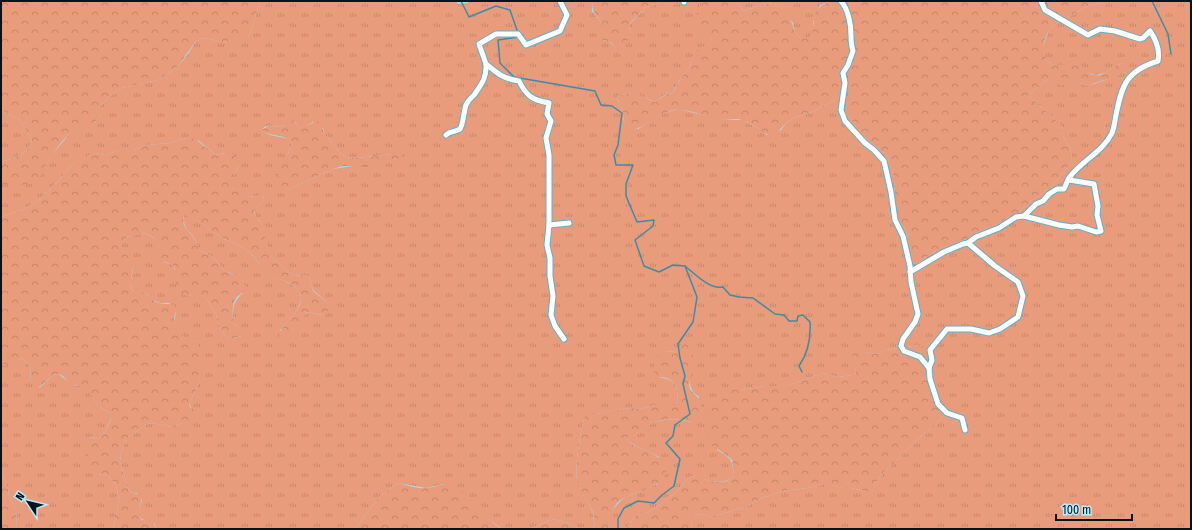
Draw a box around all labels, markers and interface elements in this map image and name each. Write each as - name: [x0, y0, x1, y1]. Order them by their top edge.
- north arrow: [8, 482, 48, 522]
- text: N: [13, 490, 27, 503]
- scale bar: [1056, 496, 1132, 522]
- text: 100 m: [1062, 503, 1091, 517]

